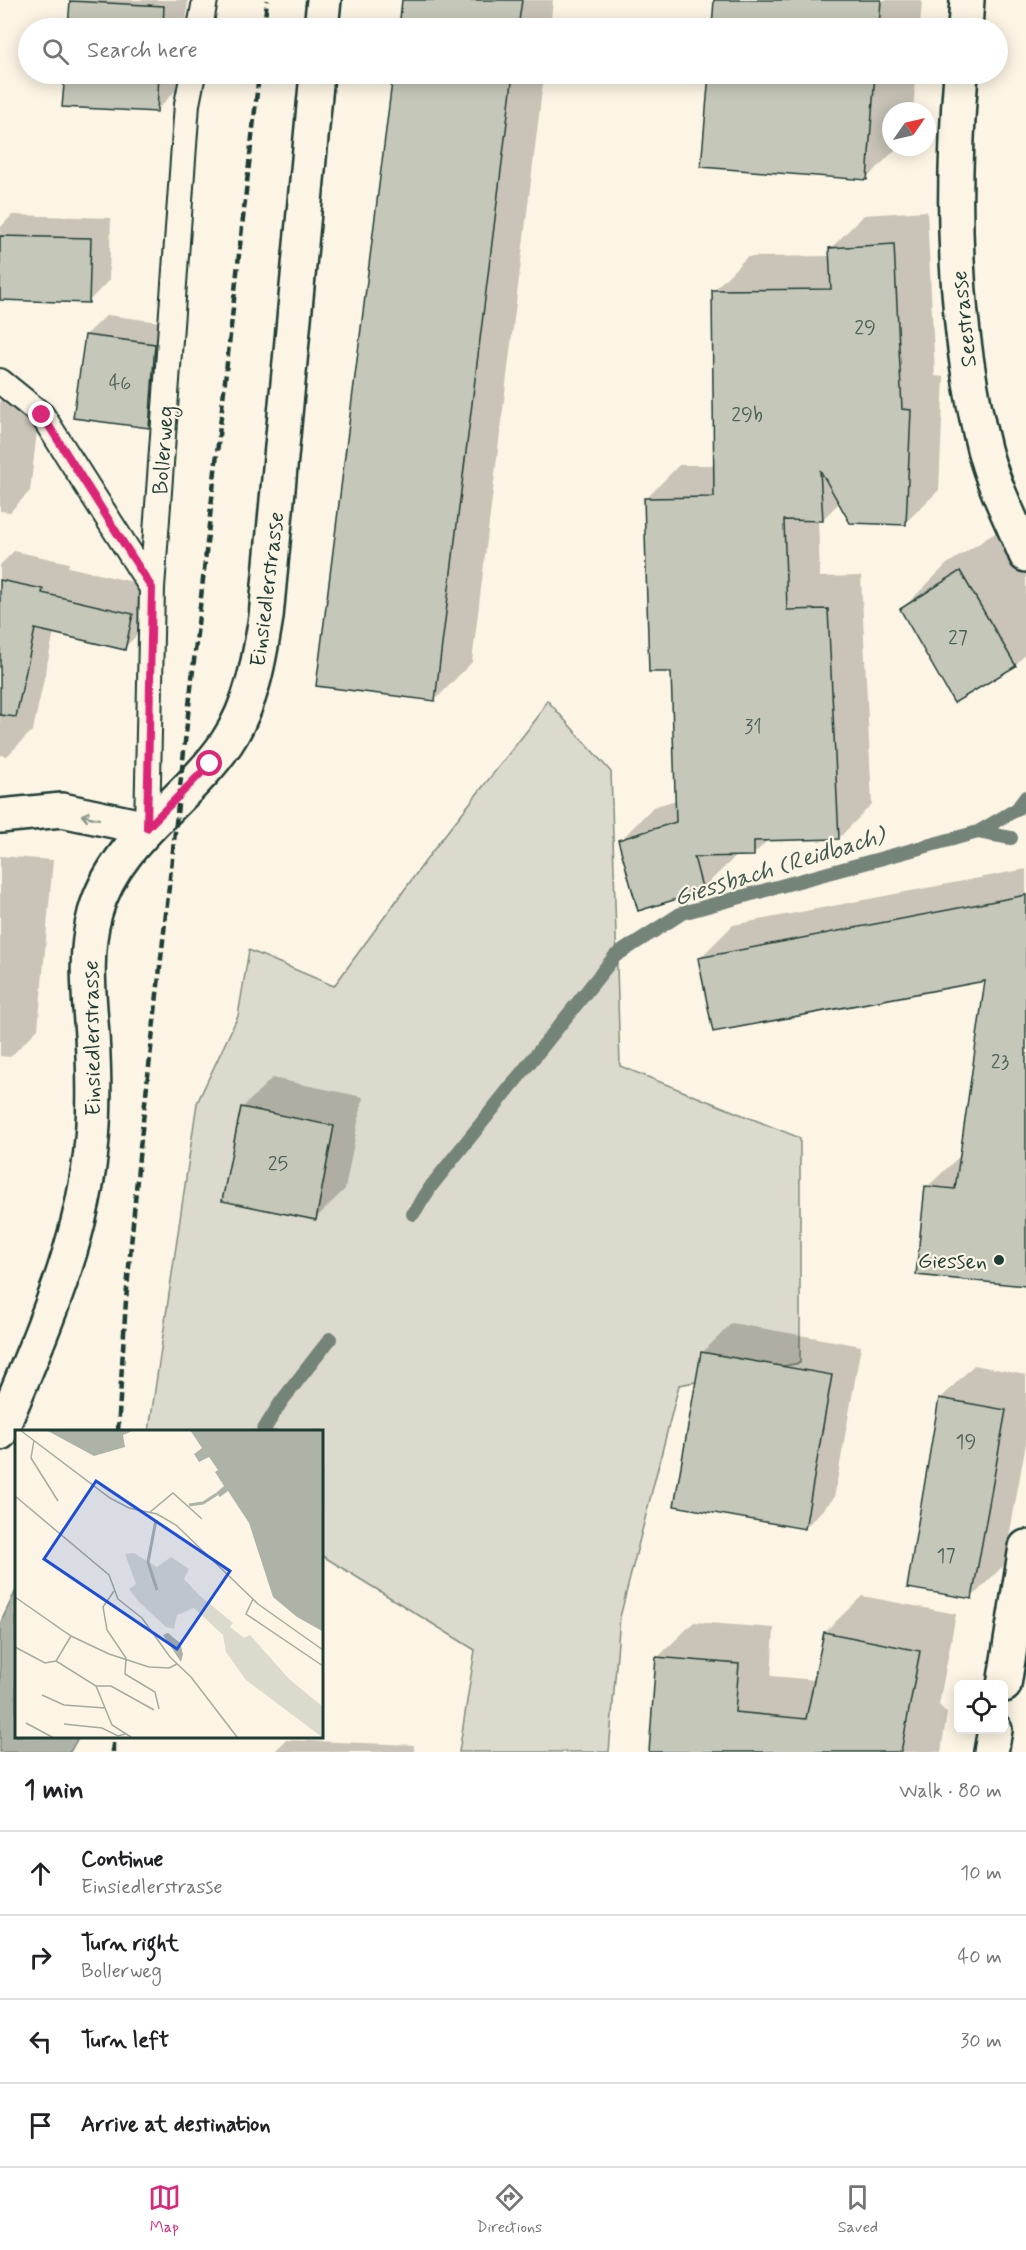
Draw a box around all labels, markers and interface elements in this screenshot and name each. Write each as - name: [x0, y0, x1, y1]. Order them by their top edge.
- search box: [18, 18, 1008, 84]
- icon: search: [39, 35, 72, 68]
- text: Search here: [87, 37, 198, 65]
- north arrow: [882, 102, 936, 156]
- street label: Seestrasse: [946, 269, 984, 369]
- house number: 29: [854, 315, 876, 342]
- house number: 46: [109, 370, 131, 397]
- route end: [28, 401, 54, 427]
- house number: 29b: [731, 402, 763, 429]
- street label: Bollerweg: [147, 405, 184, 496]
- street label: Einsiedlerstrasse: [245, 510, 291, 668]
- house number: 27: [948, 625, 968, 652]
- house number: 31: [744, 714, 762, 741]
- route start: [196, 750, 222, 776]
- one-way arrow: [80, 811, 100, 822]
- water label: Giessbach (Reidbach): [670, 820, 891, 914]
- street label: Einsiedlerstrasse: [78, 960, 108, 1116]
- house number: 23: [991, 1049, 1009, 1076]
- house number: 25: [268, 1151, 288, 1178]
- place label: Giessen: [918, 1248, 987, 1276]
- marker: Giessen: [992, 1253, 1006, 1267]
- house number: 19: [956, 1429, 976, 1456]
- inset map: [15, 1430, 322, 1737]
- house number: 17: [937, 1543, 956, 1570]
- map controls: [954, 1680, 1008, 1734]
- button: locate: [954, 1680, 1008, 1734]
- text: 1 min: [24, 1774, 84, 1808]
- text: Walk · 80 m: [899, 1778, 1002, 1805]
- text: Continue: [81, 1846, 163, 1874]
- icon: ahead: [24, 1857, 57, 1890]
- text: 10 m: [960, 1860, 1002, 1887]
- text: Einsiedlerstrasse: [81, 1874, 222, 1901]
- text: Turn right: [81, 1930, 179, 1958]
- icon: right: [24, 1941, 57, 1974]
- text: 40 m: [958, 1944, 1002, 1971]
- text: Bollerweg: [81, 1958, 162, 1985]
- icon: left: [24, 2025, 57, 2058]
- text: Turn left: [81, 2027, 169, 2055]
- text: 30 m: [960, 2028, 1002, 2055]
- icon: arrive: [24, 2109, 57, 2142]
- text: Arrive at destination: [81, 2111, 271, 2139]
- tab: Map: [148, 2181, 181, 2238]
- tab: Directions: [476, 2181, 542, 2238]
- tab: Saved: [838, 2181, 878, 2238]

